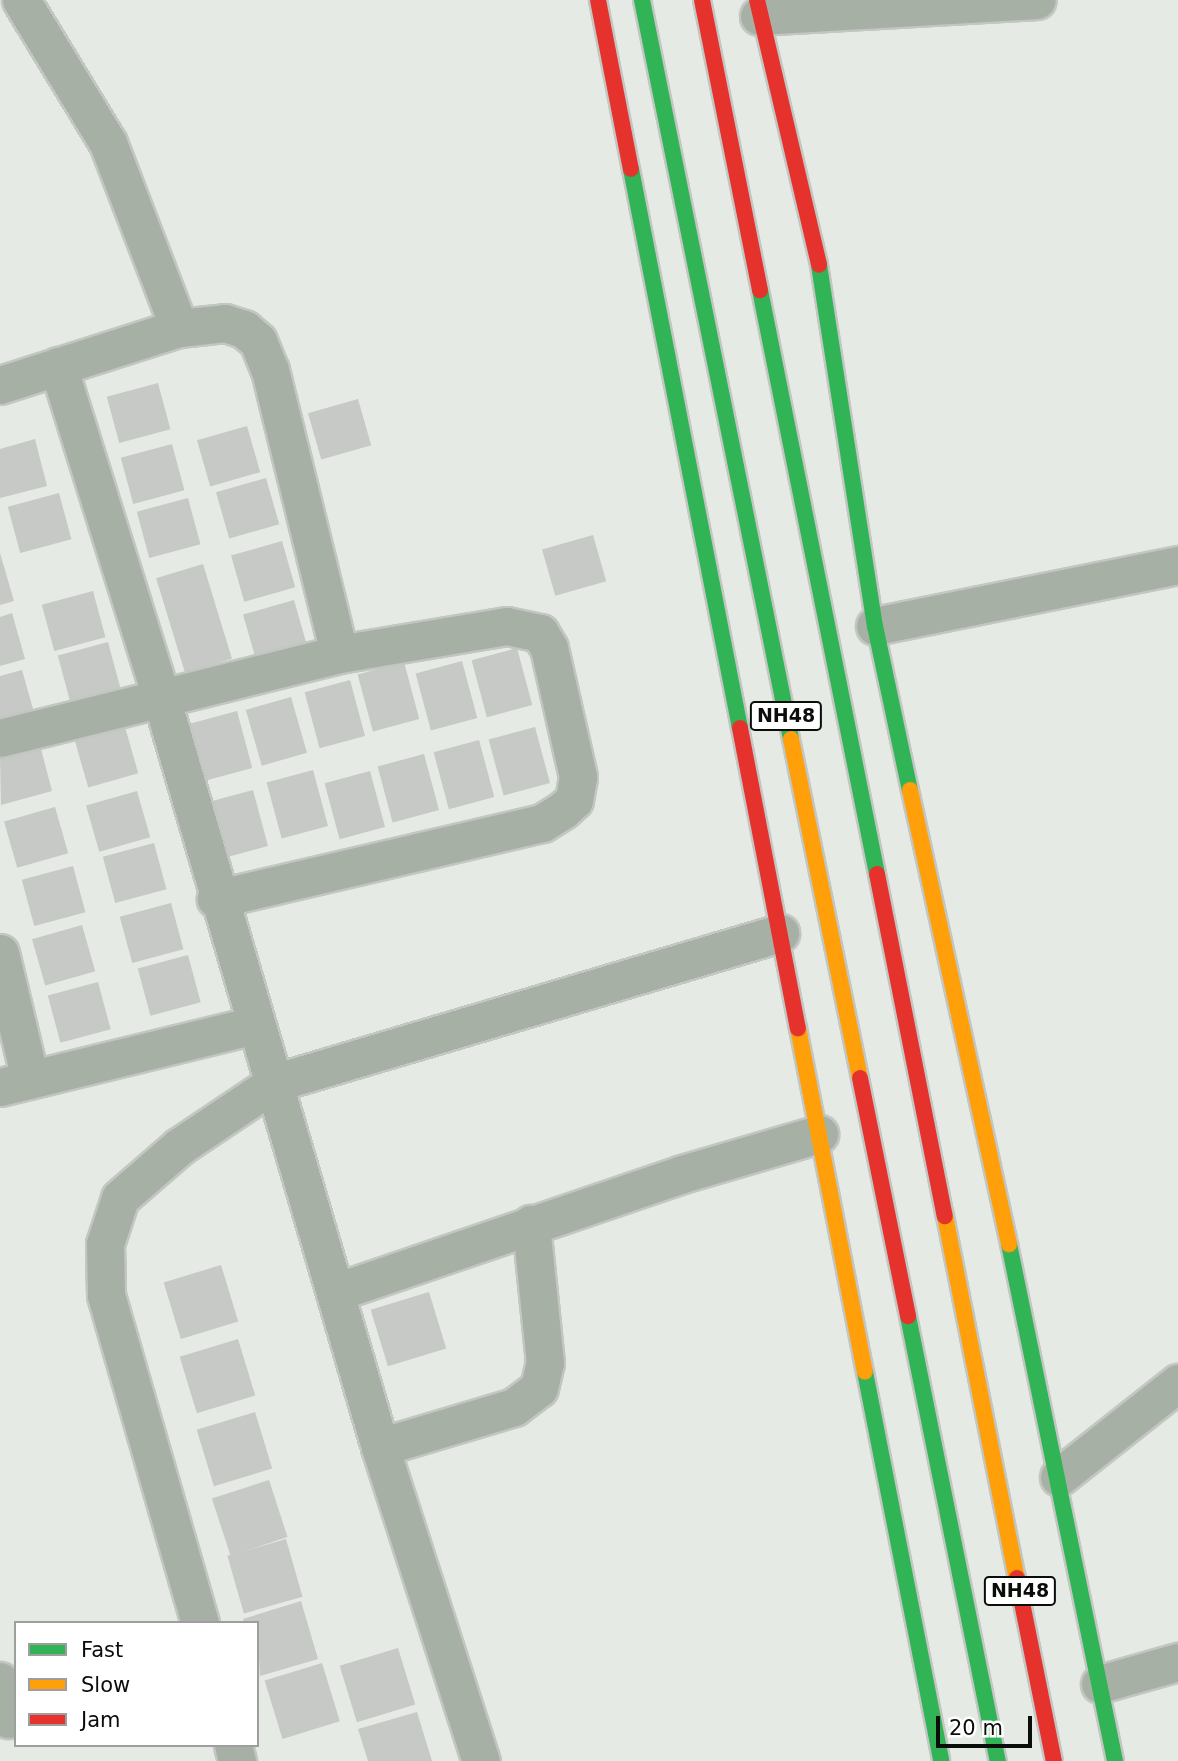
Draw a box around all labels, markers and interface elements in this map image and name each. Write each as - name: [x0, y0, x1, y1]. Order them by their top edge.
- road number: NH48: [749, 701, 823, 732]
- road number: NH48: [983, 1576, 1057, 1606]
- legend: [14, 1621, 259, 1747]
- text: Fast: [81, 1638, 123, 1662]
- text: Slow: [81, 1673, 130, 1697]
- scale bar: [940, 1702, 1036, 1746]
- text: Jam: [81, 1708, 121, 1732]
- text: 20 m: [949, 1716, 1003, 1740]

